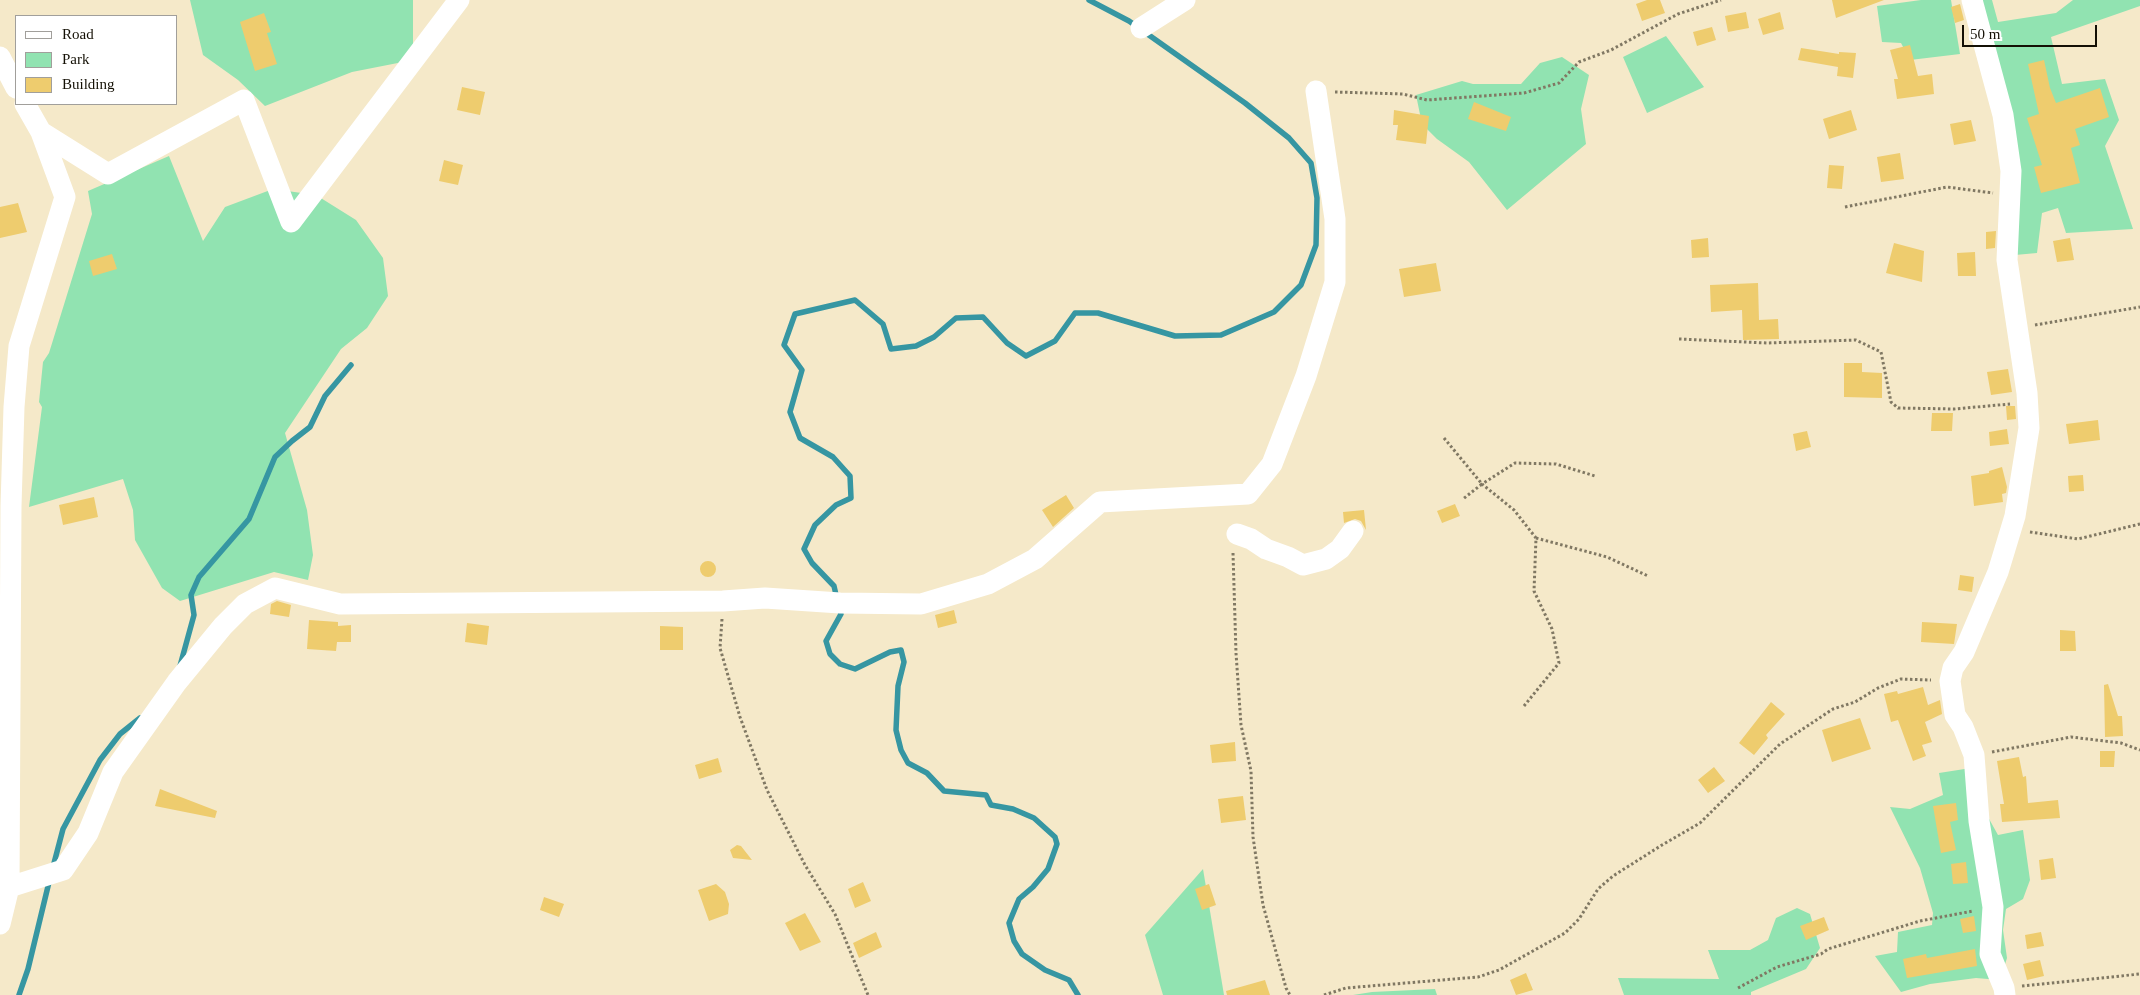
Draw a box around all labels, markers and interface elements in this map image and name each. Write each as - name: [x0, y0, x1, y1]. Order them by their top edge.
- legend: [15, 15, 178, 105]
- scale bar: [1965, 15, 2100, 47]
- text: Road: [62, 26, 94, 42]
- text: 50 m: [1970, 26, 2000, 42]
- text: Park: [62, 51, 90, 67]
- text: Building: [62, 76, 115, 92]

